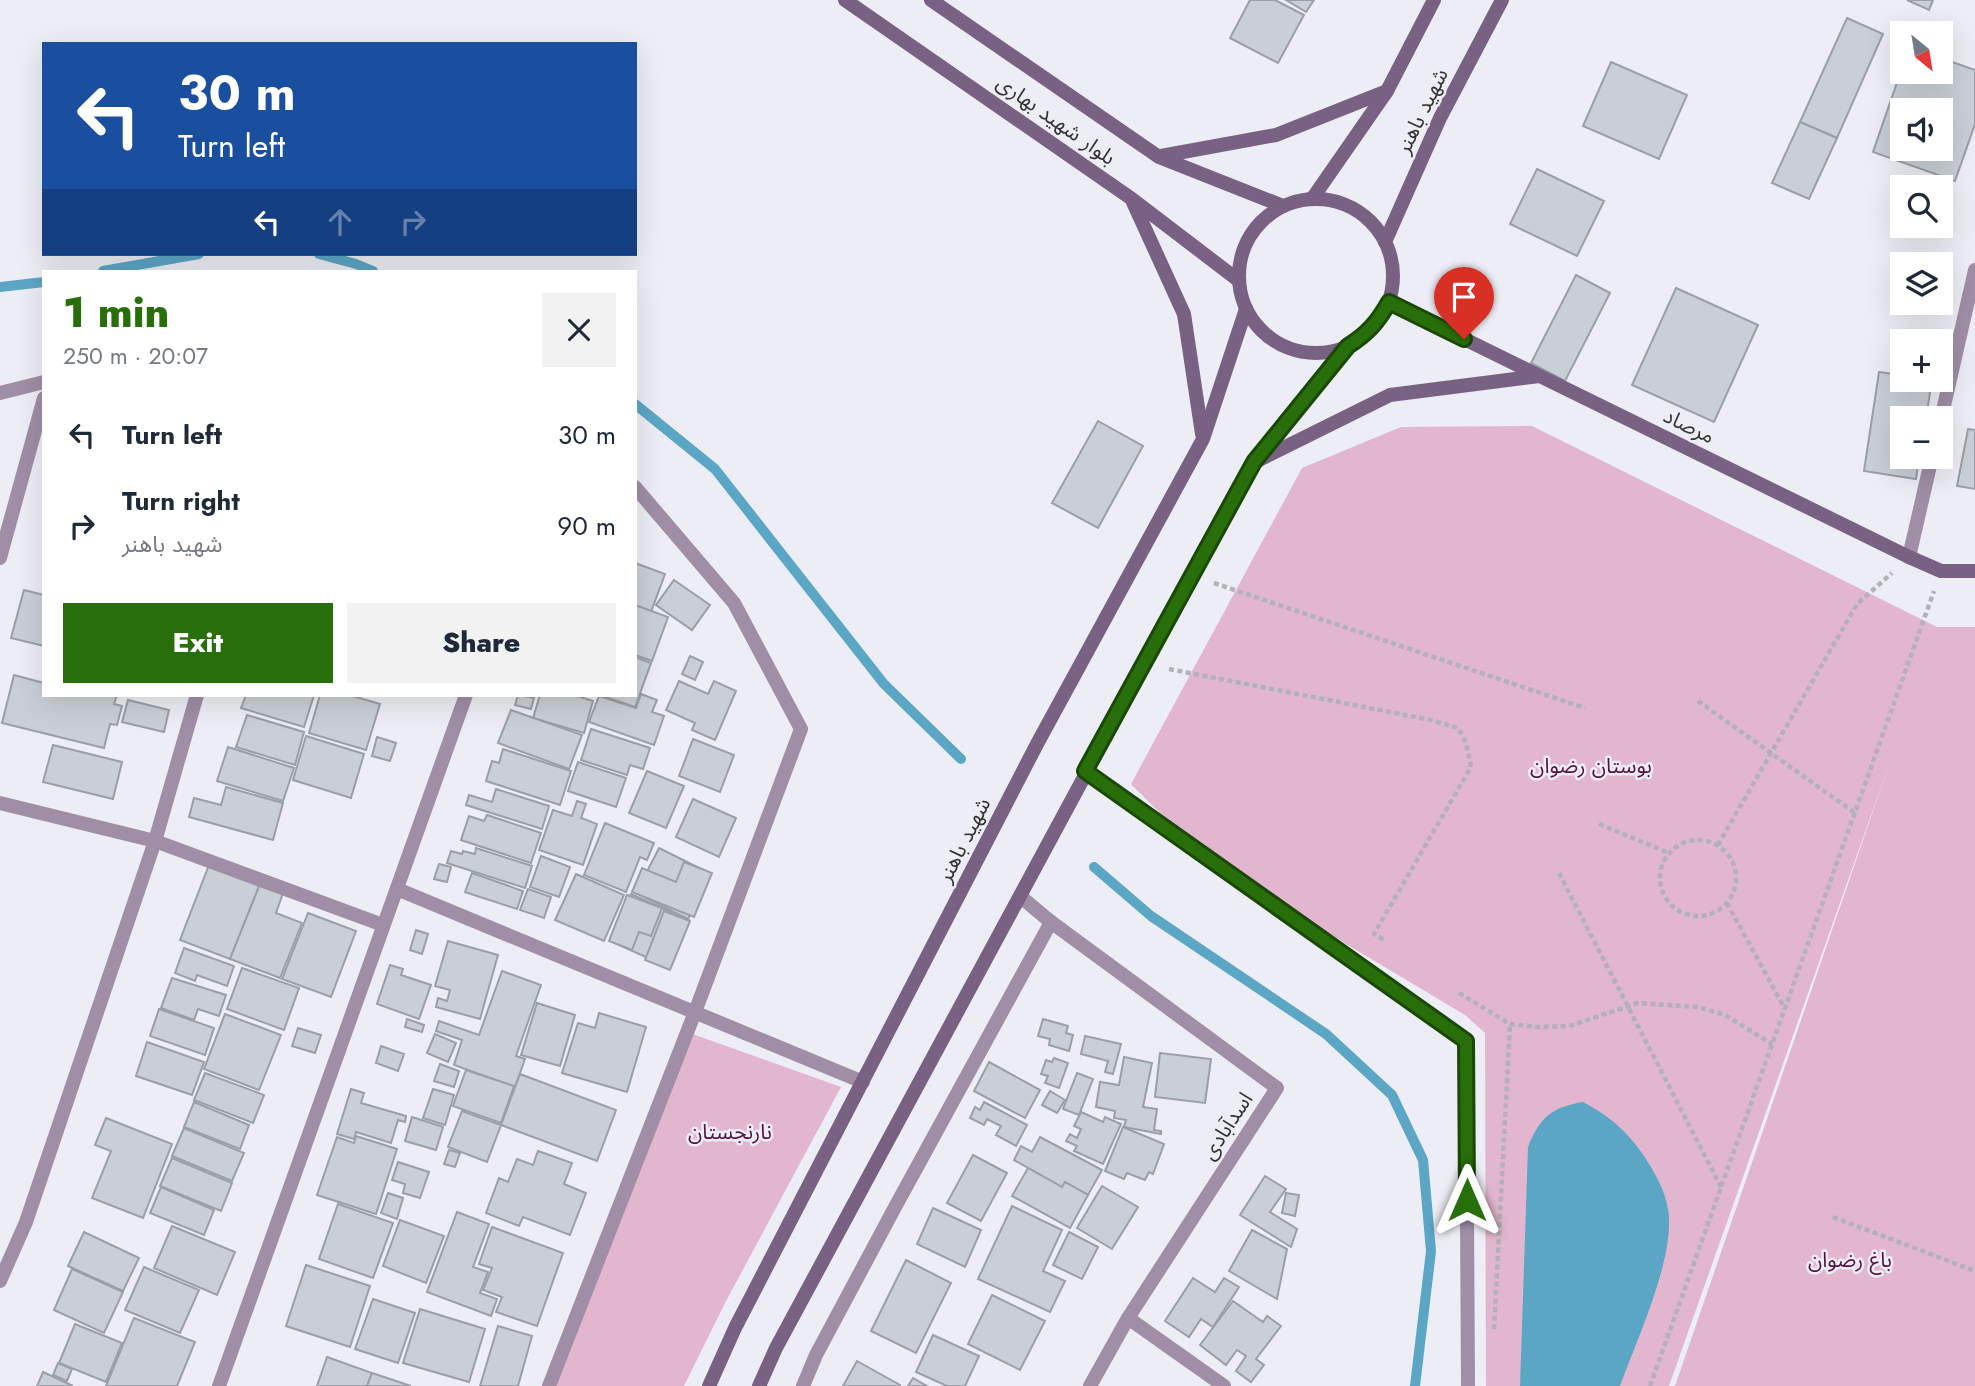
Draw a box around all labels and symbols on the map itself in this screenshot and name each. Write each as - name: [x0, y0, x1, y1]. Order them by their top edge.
- north arrow: [1890, 21, 1953, 84]
- street label: شهید باهنر: [1388, 63, 1456, 160]
- street label: بلوار شهید بهاری: [990, 68, 1122, 172]
- pin: [1434, 267, 1494, 339]
- street label: مرصاد: [1658, 401, 1720, 451]
- park label: بوستان رضوان: [1530, 751, 1652, 781]
- street label: شهید باهنر: [929, 792, 998, 889]
- street label: اسدآبادی: [1194, 1086, 1260, 1166]
- park label: نارنجستان: [688, 1117, 772, 1147]
- position arrow: [1430, 1163, 1504, 1237]
- park label: باغ رضوان: [1808, 1245, 1892, 1275]

